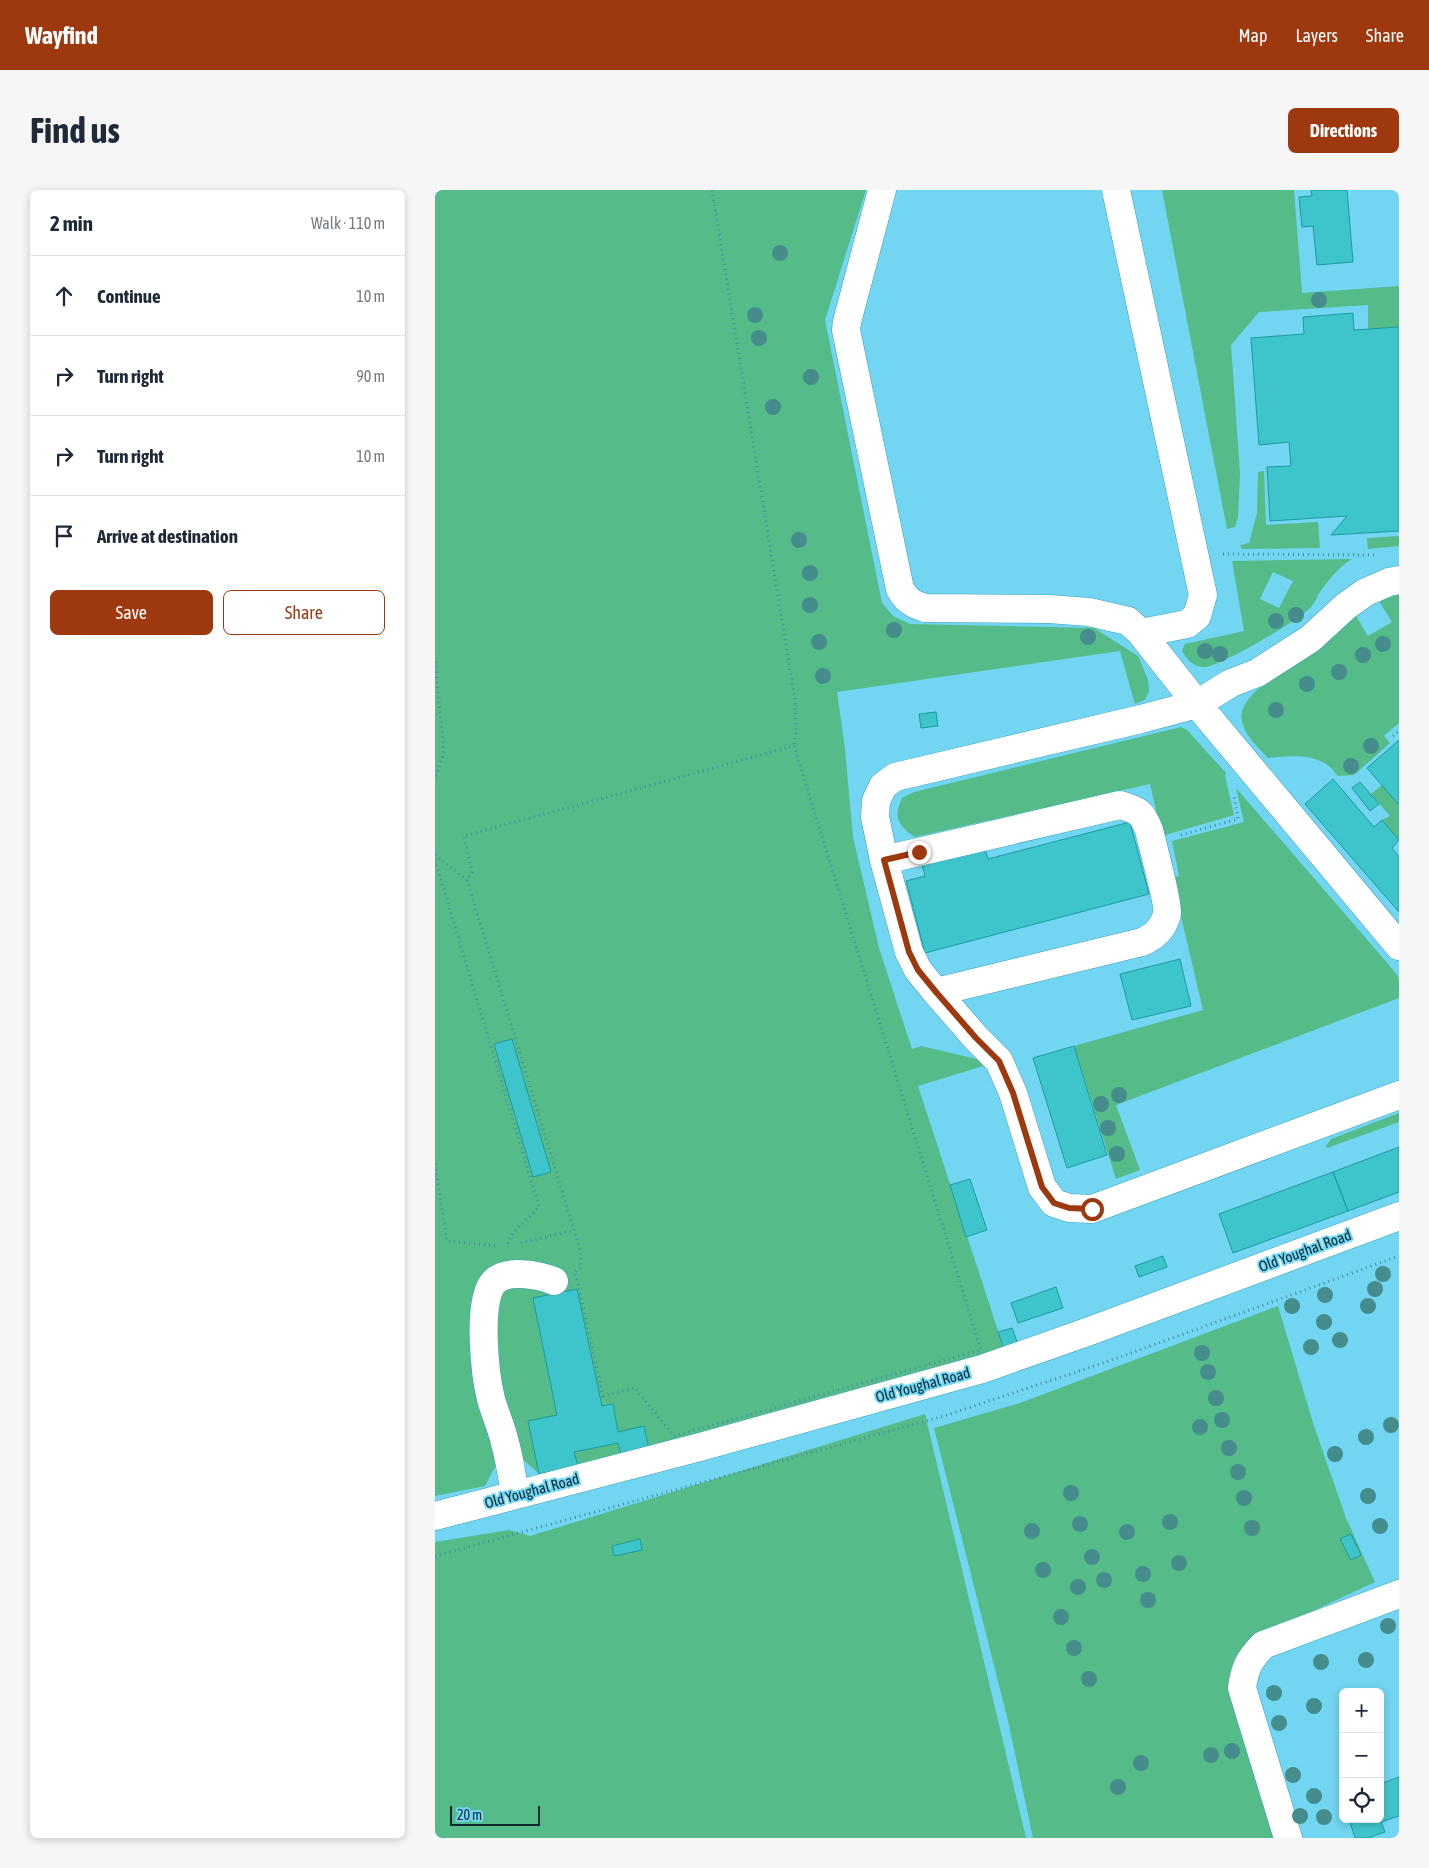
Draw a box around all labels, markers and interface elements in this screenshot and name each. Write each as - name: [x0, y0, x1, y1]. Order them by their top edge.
- text: Wayfind: [25, 22, 98, 49]
- text: Map: [1238, 25, 1267, 46]
- text: Layers: [1295, 25, 1338, 46]
- text: Share: [1366, 25, 1404, 46]
- button: Directions: [1288, 108, 1399, 153]
- text: Find us: [30, 110, 120, 150]
- text: 2 min: [50, 211, 93, 235]
- text: Walk · 110 m: [311, 214, 385, 232]
- icon: ahead: [50, 282, 78, 310]
- text: Continue: [97, 285, 161, 307]
- text: 10 m: [356, 287, 385, 305]
- icon: right: [50, 362, 78, 390]
- text: Turn right: [97, 365, 164, 387]
- text: 90 m: [356, 367, 385, 385]
- icon: right: [50, 442, 78, 470]
- text: Turn right: [97, 445, 164, 467]
- text: 10 m: [356, 447, 385, 465]
- icon: arrive: [50, 522, 78, 550]
- text: Arrive at destination: [97, 525, 238, 547]
- button: Save: [50, 590, 213, 635]
- button: Share: [223, 590, 385, 635]
- route end: [908, 841, 931, 864]
- route start: [1081, 1198, 1104, 1221]
- street label: Old Youghal Road: [1256, 1226, 1353, 1275]
- street label: Old Youghal Road: [874, 1364, 972, 1405]
- street label: Old Youghal Road: [483, 1470, 581, 1511]
- map controls: [1339, 1688, 1384, 1823]
- button: +: [1339, 1688, 1384, 1733]
- button: −: [1339, 1733, 1384, 1778]
- button: locate: [1339, 1778, 1384, 1823]
- scale bar: [450, 1803, 540, 1826]
- text: 20 m: [457, 1807, 482, 1823]

